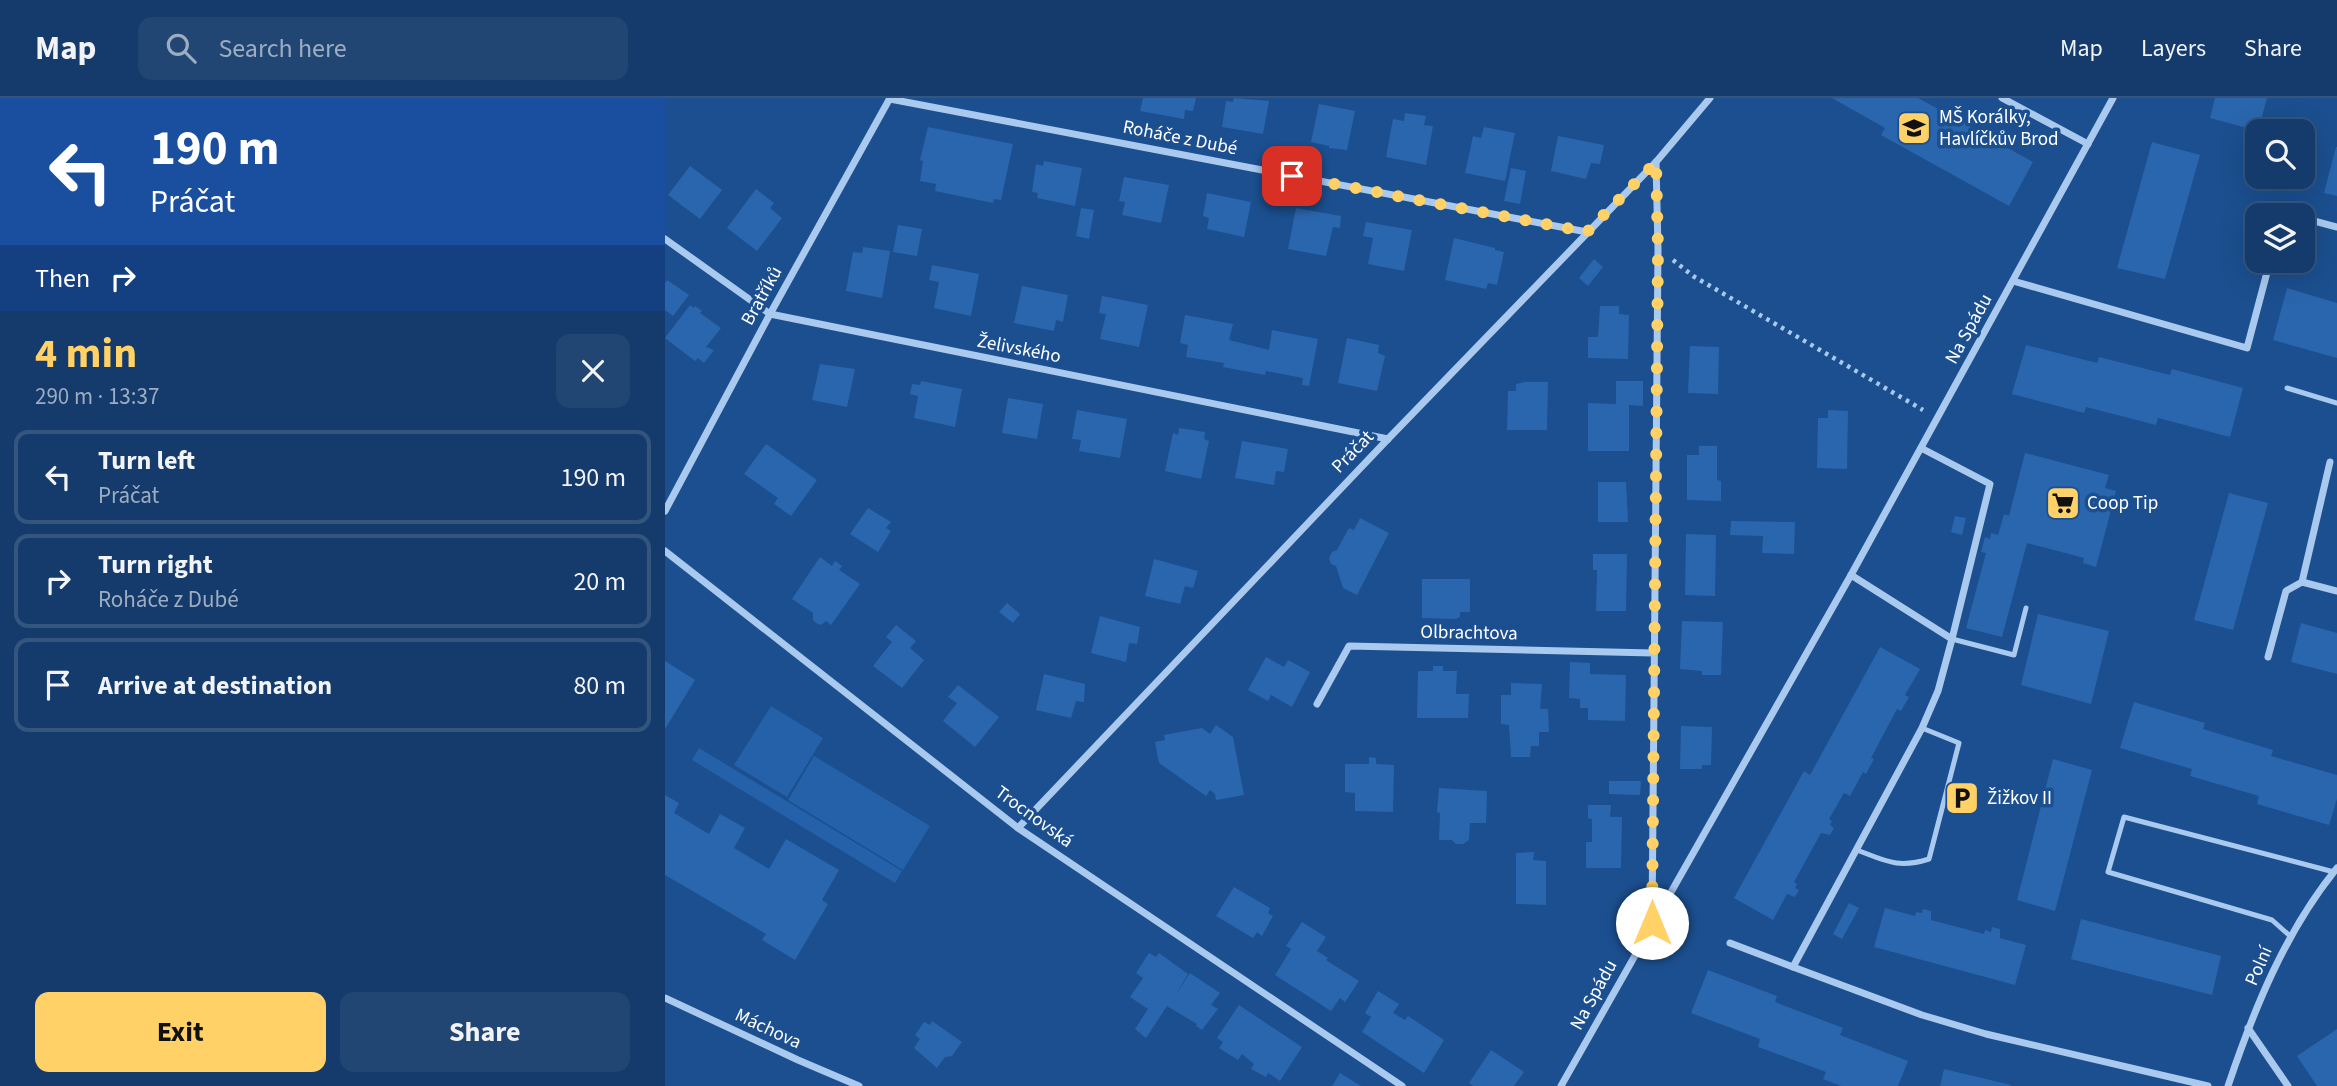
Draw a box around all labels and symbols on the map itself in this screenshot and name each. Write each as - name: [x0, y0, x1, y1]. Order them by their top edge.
- place label: MŠ Korálky, Havlíčkův Brod: [1939, 104, 2059, 153]
- school or university icon: MŠ Korálky, Havlíčkův Brod: [1895, 109, 1933, 147]
- street label: Roháče z Dubé: [1120, 114, 1240, 162]
- pin: [1262, 146, 1322, 206]
- street label: Bratříků: [735, 262, 789, 330]
- street label: Na Spádu: [1939, 289, 1999, 369]
- street label: Želivského: [975, 328, 1063, 370]
- street label: Práčat: [1326, 424, 1381, 480]
- supermarket icon: Coop Tip: [2044, 484, 2082, 522]
- place label: Coop Tip: [2087, 490, 2158, 517]
- street label: Olbrachtova: [1420, 619, 1518, 647]
- street label: Trocnovská: [989, 779, 1079, 855]
- parking icon: Žižkov II: [1943, 779, 1981, 817]
- place label: Žižkov II: [1987, 785, 2052, 812]
- position arrow: [1615, 886, 1689, 960]
- street label: Polní: [2238, 941, 2280, 990]
- street label: Na Spádu: [1564, 955, 1624, 1035]
- street label: Máchova: [730, 1002, 806, 1056]

